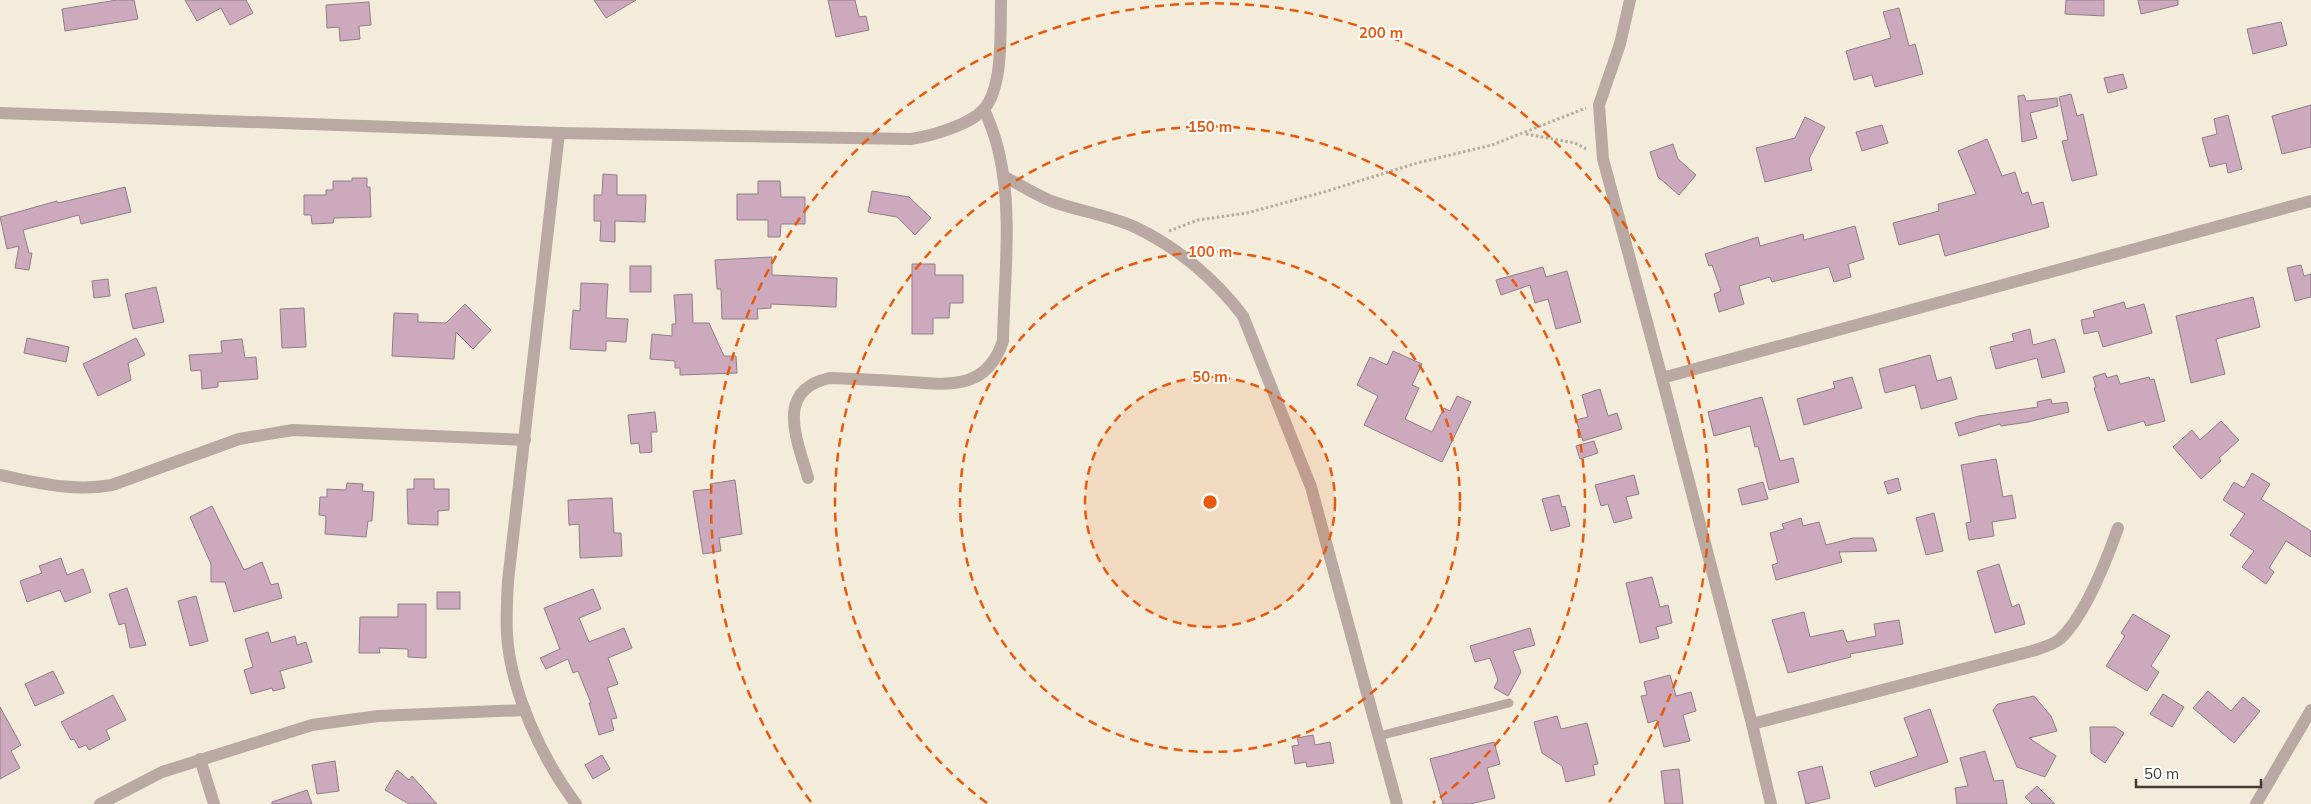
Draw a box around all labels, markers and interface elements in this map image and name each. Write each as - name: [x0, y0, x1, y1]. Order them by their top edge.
- text: 200 m: [1359, 23, 1403, 42]
- text: 150 m: [1188, 117, 1232, 136]
- text: 100 m: [1188, 242, 1232, 261]
- text: 50 m: [1192, 367, 1228, 386]
- centre of rings: [1201, 493, 1219, 511]
- scale bar: [2136, 756, 2261, 788]
- text: 50 m: [2144, 764, 2179, 783]

